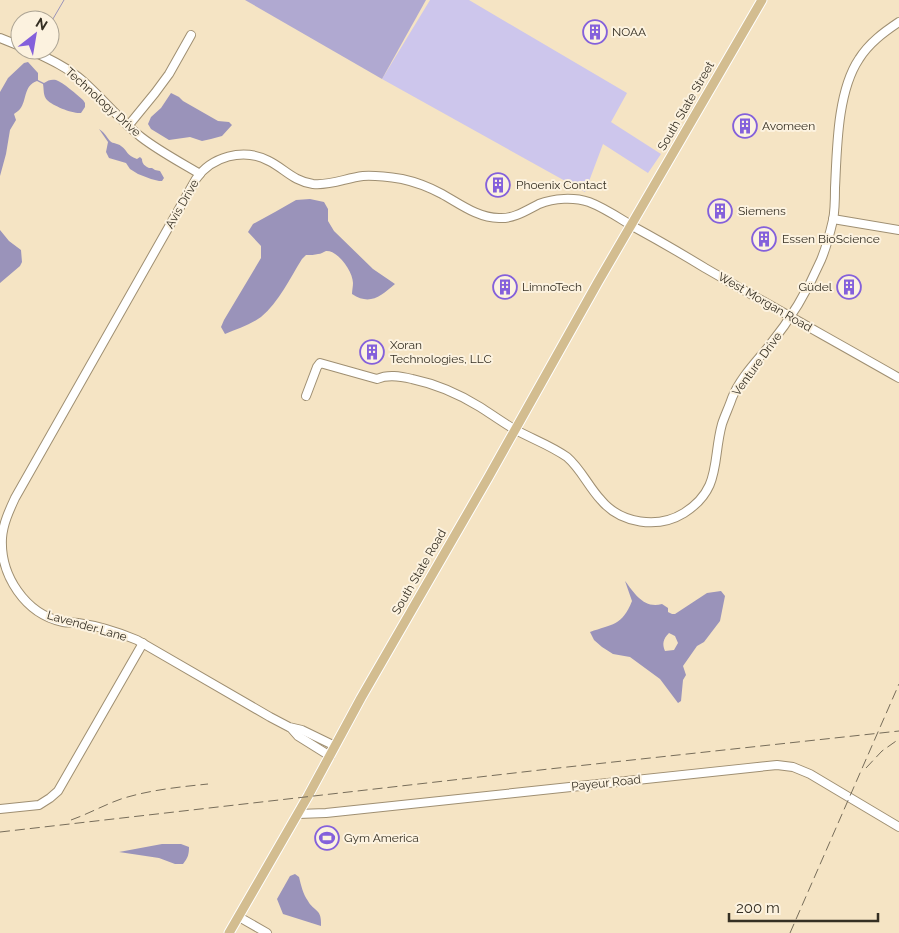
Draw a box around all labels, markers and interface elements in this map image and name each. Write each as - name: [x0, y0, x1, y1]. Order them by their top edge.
- north arrow: [10, 10, 60, 60]
- text: N: [33, 14, 50, 33]
- building icon: NOAA: [582, 19, 608, 45]
- place label: NOAA: [612, 25, 646, 39]
- street label: South State Street: [655, 59, 717, 153]
- street label: Technology Drive: [62, 65, 144, 139]
- building icon: Avomeen: [732, 113, 758, 139]
- place label: Avomeen: [762, 119, 815, 133]
- building icon: Phoenix Contact: [485, 172, 511, 198]
- street label: Avis Drive: [162, 177, 202, 231]
- place label: Phoenix Contact: [516, 178, 607, 192]
- building icon: Siemens: [707, 198, 733, 224]
- place label: Siemens: [738, 204, 786, 218]
- building icon: Essen BioScience: [751, 226, 777, 252]
- place label: Essen BioScience: [782, 232, 880, 246]
- street label: West Morgan Road: [716, 269, 814, 335]
- building icon: LimnoTech: [492, 274, 518, 300]
- building icon: Güdel: [836, 274, 862, 300]
- place label: LimnoTech: [522, 280, 582, 294]
- place label: Güdel: [799, 280, 833, 294]
- street label: Venture Drive: [729, 329, 785, 399]
- place label: Xoran Technologies, LLC: [390, 338, 492, 366]
- building icon: Xoran Technologies, LLC: [359, 339, 385, 365]
- street label: South State Road: [389, 527, 449, 617]
- street label: Lavender Lane: [45, 608, 129, 644]
- street label: Payeur Road: [570, 772, 642, 794]
- sports icon: Gym America: [314, 825, 340, 851]
- place label: Gym America: [344, 831, 419, 845]
- scale bar: [729, 890, 878, 922]
- text: 200 m: [736, 899, 780, 917]

